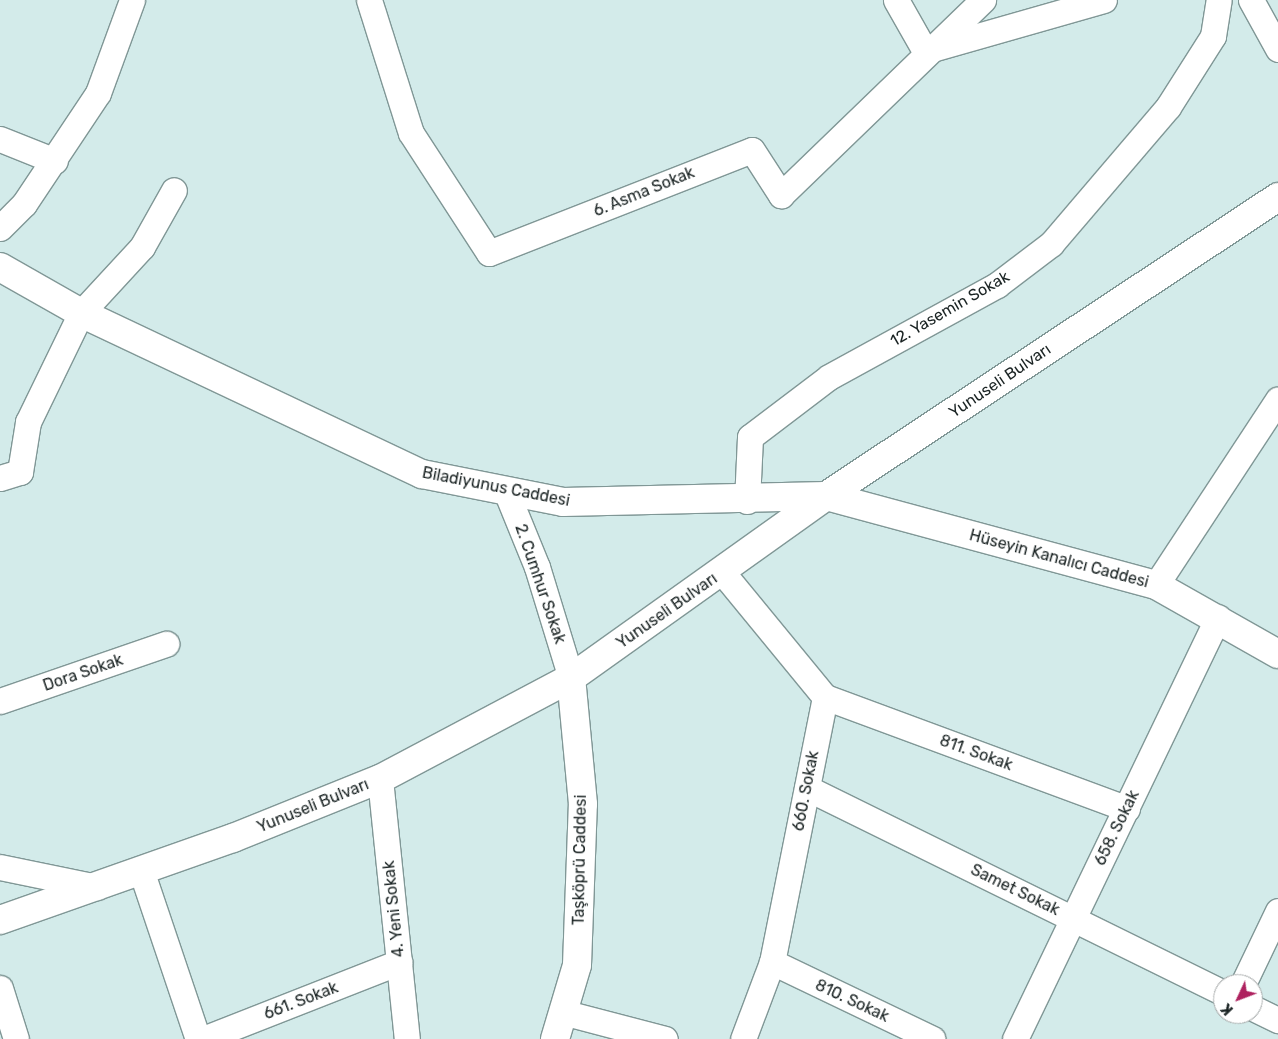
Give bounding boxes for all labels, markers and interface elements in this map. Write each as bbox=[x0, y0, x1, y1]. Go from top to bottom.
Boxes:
street label: 6. Asma Sokak bbox=[590, 163, 698, 221]
street label: 12. Yasemin Sokak bbox=[887, 267, 1013, 351]
street label: Yunuseli Bulvarı bbox=[945, 340, 1055, 422]
street label: Biladiyunus Caddesi bbox=[421, 463, 571, 511]
street label: 2. Cumhur Sokak bbox=[510, 522, 570, 646]
street label: Hüseyin Kanalıcı Caddesi bbox=[967, 526, 1151, 592]
street label: Yunuseli Bulvarı bbox=[613, 569, 721, 653]
street label: Dora Sokak bbox=[41, 650, 125, 696]
street label: 811. Sokak bbox=[937, 731, 1015, 775]
street label: 660. Sokak bbox=[789, 749, 823, 833]
street label: Yunuseli Bulvarı bbox=[254, 775, 372, 837]
street label: 658. Sokak bbox=[1091, 787, 1143, 869]
street label: Taşköprü Caddesi bbox=[569, 795, 591, 925]
street label: 4. Yeni Sokak bbox=[379, 860, 409, 958]
street label: Samet Sokak bbox=[967, 860, 1063, 920]
north arrow bbox=[1213, 974, 1263, 1024]
street label: 810. Sokak bbox=[812, 976, 892, 1026]
street label: 661. Sokak bbox=[261, 978, 341, 1024]
text: K bbox=[1218, 1000, 1237, 1018]

